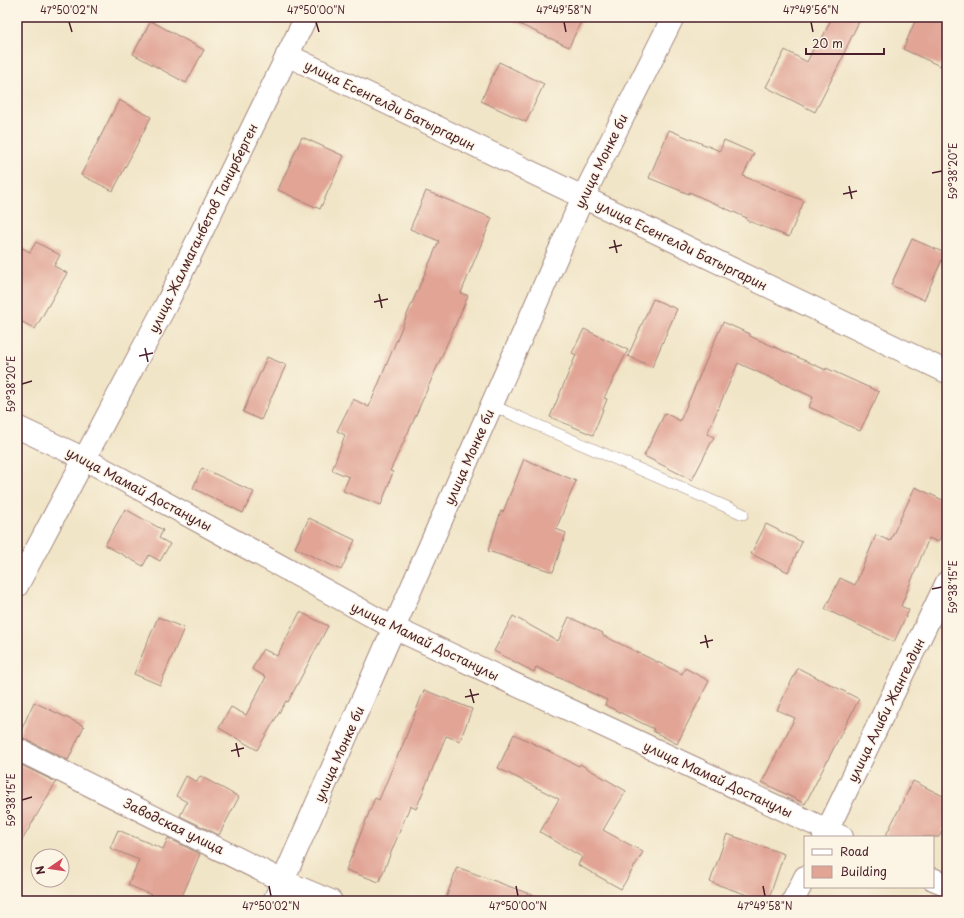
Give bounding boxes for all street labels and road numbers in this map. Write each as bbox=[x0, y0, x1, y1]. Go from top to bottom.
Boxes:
street label: улица Есенгелди Батыргарин bbox=[302, 55, 479, 154]
street label: улица Монке би bbox=[569, 110, 632, 211]
street label: улица Жалмаганбетов Танирберген bbox=[143, 120, 262, 336]
street label: улица Есенгелди Батыргарин bbox=[594, 195, 771, 294]
street label: улица Монке би bbox=[439, 406, 498, 508]
street label: улица Мамай Достанулы bbox=[63, 442, 215, 535]
street label: улица Мамай Достанулы bbox=[348, 596, 502, 685]
street label: улица Алиби Жангелдин bbox=[842, 635, 929, 785]
street label: улица Монке би bbox=[309, 703, 368, 805]
street label: улица Мамай Достанулы bbox=[641, 736, 796, 821]
street label: Заводская улица bbox=[121, 793, 229, 859]

